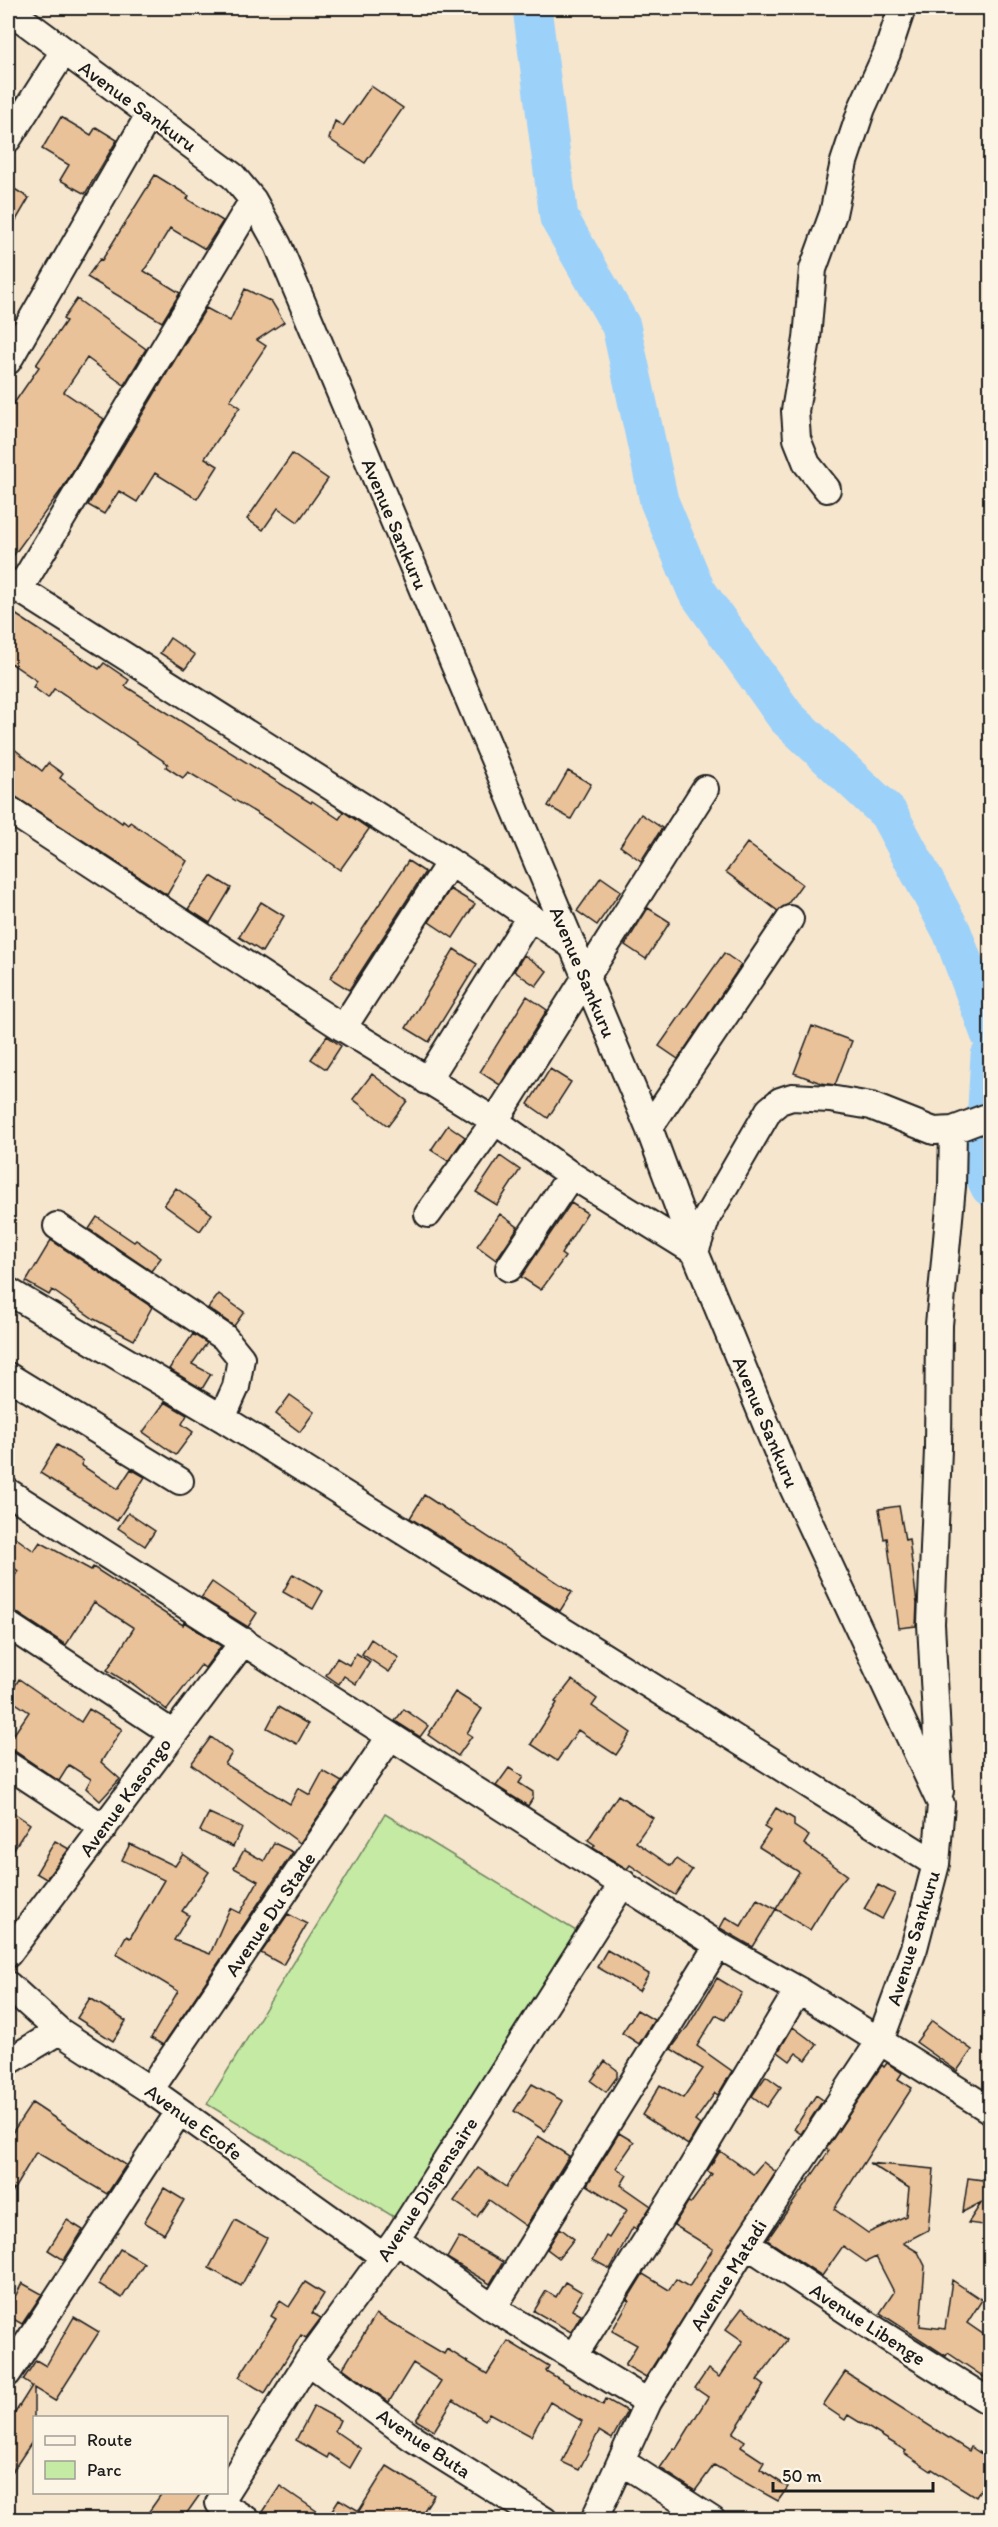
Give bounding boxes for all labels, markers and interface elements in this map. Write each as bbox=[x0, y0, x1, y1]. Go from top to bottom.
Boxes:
street label: Avenue Sankuru bbox=[74, 55, 202, 157]
street label: Avenue Sankuru bbox=[357, 455, 433, 593]
street label: Avenue Sankuru bbox=[545, 903, 621, 1041]
street label: Avenue Sankuru bbox=[728, 1353, 804, 1491]
street label: Avenue Kasongo bbox=[74, 1733, 176, 1861]
street label: Avenue Du Stade bbox=[220, 1847, 320, 1981]
street label: Avenue Sankuru bbox=[881, 1868, 945, 2008]
street label: Avenue Ecofe bbox=[141, 2079, 247, 2165]
street label: Avenue Dispensaire bbox=[371, 2112, 483, 2266]
street label: Avenue Matadi bbox=[684, 2215, 772, 2335]
street label: Avenue Libenge bbox=[806, 2278, 930, 2370]
street label: Avenue Buta bbox=[372, 2403, 476, 2483]
legend bbox=[33, 2416, 228, 2494]
text: Route bbox=[87, 2429, 132, 2451]
scale bar bbox=[773, 2455, 934, 2493]
text: Parc bbox=[87, 2459, 121, 2481]
text: 50 m bbox=[782, 2465, 822, 2487]

